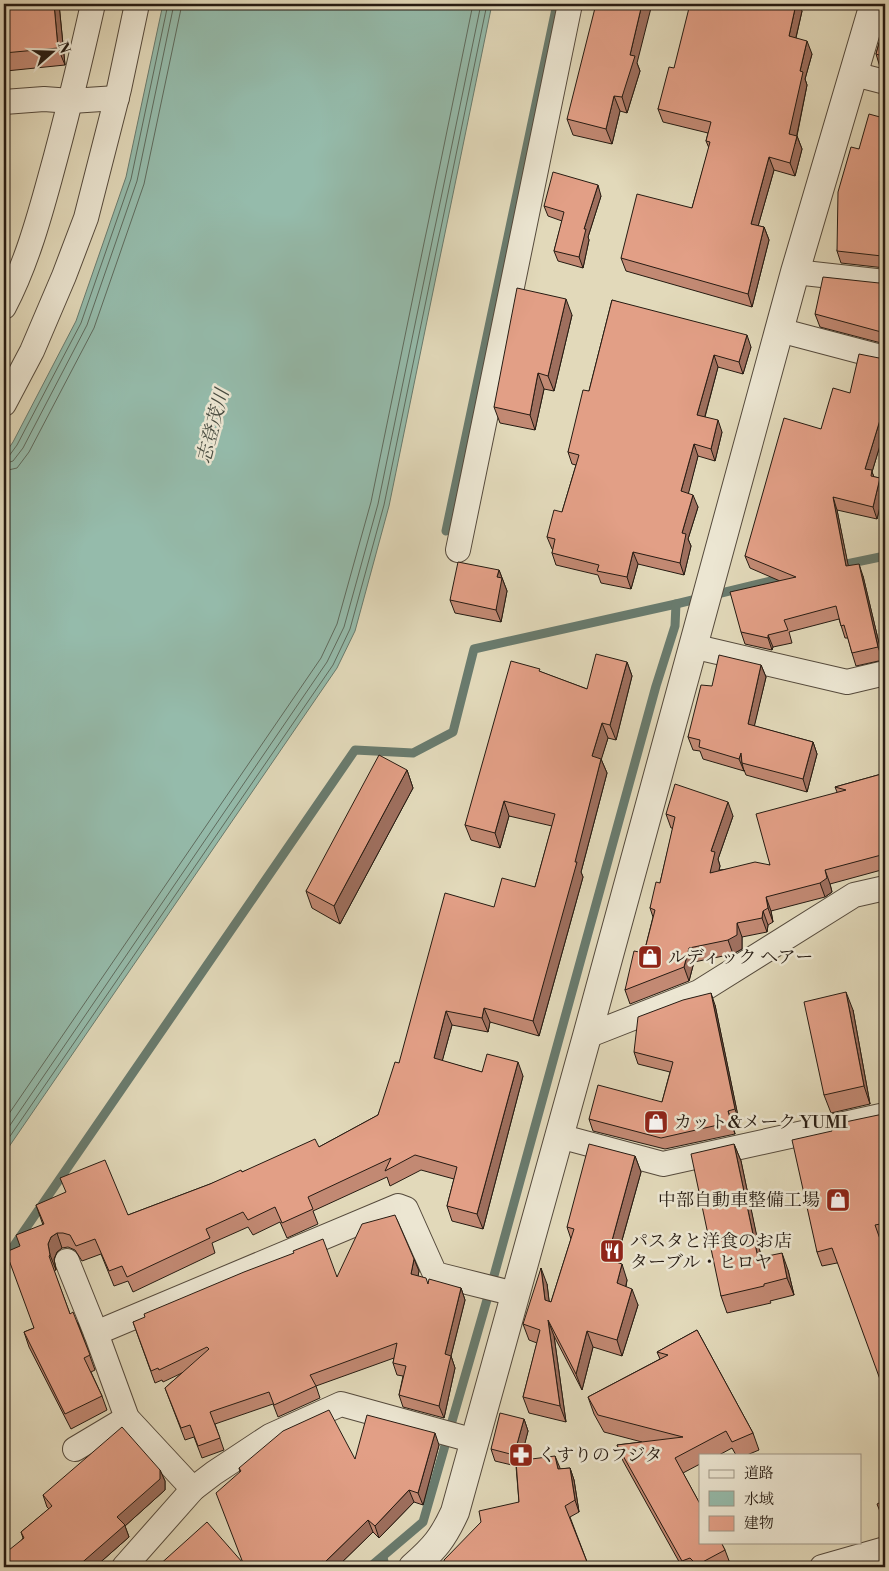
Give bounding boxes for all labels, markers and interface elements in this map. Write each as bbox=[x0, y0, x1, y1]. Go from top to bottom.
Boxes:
north arrow bbox=[28, 28, 78, 78]
text: N bbox=[53, 40, 74, 56]
water label: 志登茂川 bbox=[192, 385, 235, 466]
shop icon: ルディック ヘアー bbox=[637, 944, 663, 970]
place label: ルディック ヘアー bbox=[668, 946, 813, 969]
shop icon: カット&メーク YUMI bbox=[643, 1109, 669, 1135]
place label: カット&メーク YUMI bbox=[674, 1111, 848, 1134]
shop icon: 中部自動車整備工場 bbox=[825, 1187, 851, 1213]
place label: 中部自動車整備工場 bbox=[658, 1189, 820, 1212]
place label: パスタと洋食のお店 ターブル・ヒロヤ bbox=[630, 1230, 792, 1274]
restaurant icon: パスタと洋食のお店 ターブル・ヒロヤ bbox=[599, 1238, 625, 1264]
pharmacy icon: くすりのフジタ bbox=[508, 1442, 534, 1468]
place label: くすりのフジタ bbox=[538, 1444, 663, 1467]
legend bbox=[699, 1454, 862, 1544]
text: 道路 bbox=[744, 1464, 774, 1483]
text: 水域 bbox=[744, 1490, 774, 1509]
text: 建物 bbox=[744, 1514, 774, 1533]

